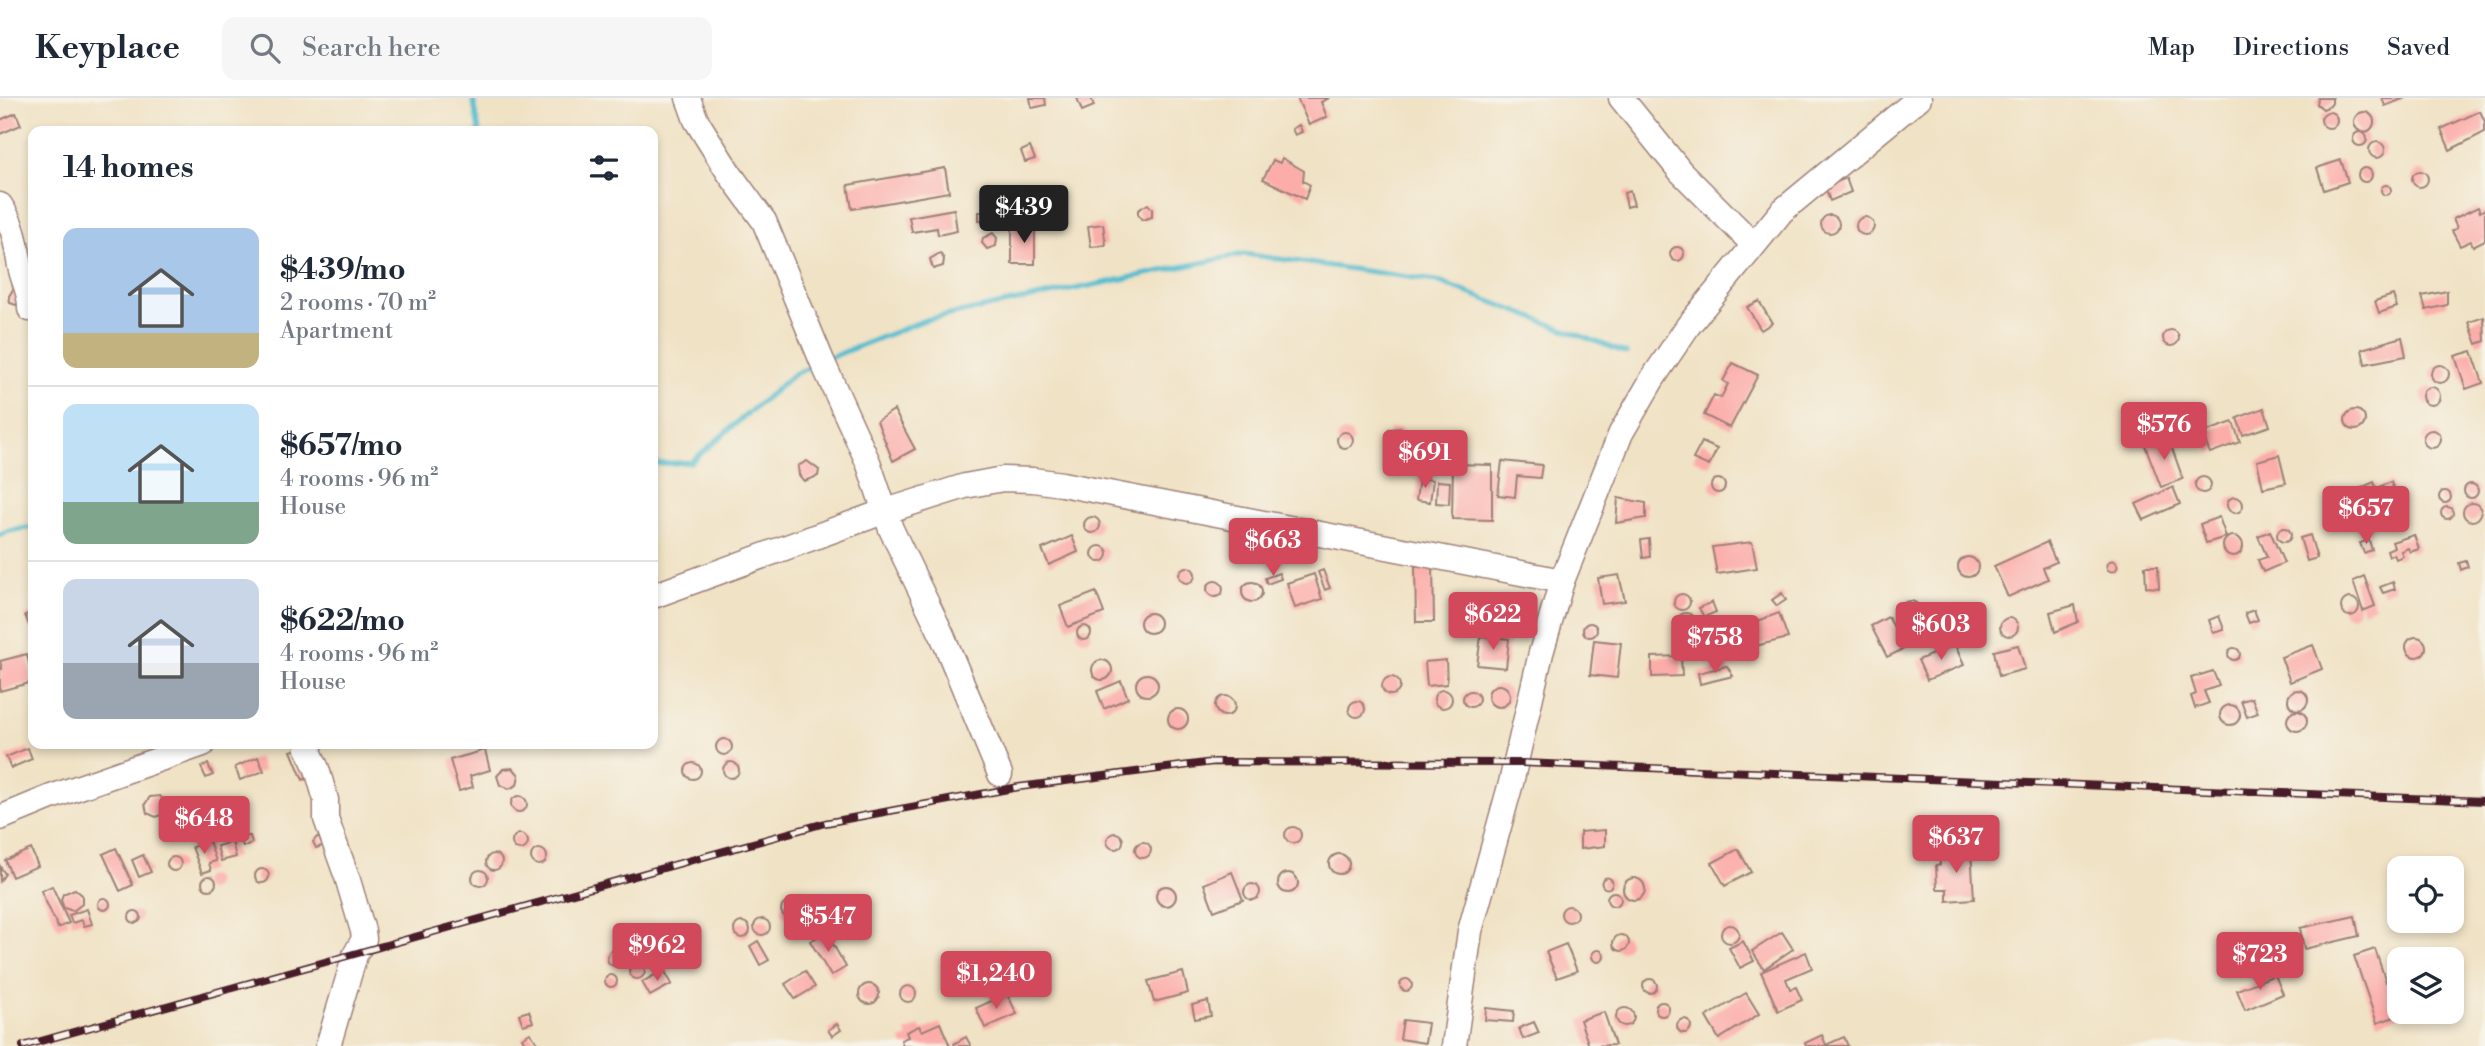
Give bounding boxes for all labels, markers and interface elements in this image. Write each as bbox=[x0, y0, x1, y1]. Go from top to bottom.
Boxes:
search box bbox=[222, 17, 712, 80]
text: Keyplace bbox=[35, 28, 180, 69]
icon: search bbox=[246, 29, 284, 67]
text: Search here bbox=[302, 32, 441, 64]
text: Map bbox=[2148, 33, 2195, 63]
text: Directions bbox=[2233, 33, 2349, 63]
text: Saved bbox=[2387, 33, 2450, 63]
text: 14 homes bbox=[63, 149, 194, 187]
icon: filters bbox=[585, 149, 623, 187]
pin: $439 bbox=[983, 186, 1065, 245]
text: $439 bbox=[995, 194, 1053, 222]
text: $439/mo bbox=[280, 251, 406, 289]
icon: home bbox=[119, 256, 203, 340]
text: 2 rooms · 70 m² bbox=[280, 289, 436, 317]
text: Apartment bbox=[280, 317, 393, 345]
pin: $576 bbox=[2123, 402, 2205, 462]
text: $576 bbox=[2137, 411, 2191, 439]
text: $657/mo bbox=[280, 427, 403, 465]
pin: $691 bbox=[1384, 430, 1466, 490]
icon: home bbox=[119, 432, 203, 516]
text: $691 bbox=[1399, 439, 1451, 467]
text: 4 rooms · 96 m² bbox=[280, 465, 438, 493]
pin: $657 bbox=[2325, 486, 2407, 546]
text: House bbox=[280, 493, 346, 521]
text: $657 bbox=[2338, 495, 2394, 523]
pin: $663 bbox=[1232, 518, 1314, 578]
text: $663 bbox=[1245, 527, 1301, 555]
pin: $622 bbox=[1452, 592, 1534, 652]
text: $622 bbox=[1465, 601, 1521, 629]
text: $622/mo bbox=[280, 602, 405, 640]
pin: $603 bbox=[1900, 602, 1982, 662]
icon: home bbox=[119, 607, 203, 691]
text: $603 bbox=[1912, 611, 1970, 639]
pin: $758 bbox=[1674, 616, 1756, 675]
text: $758 bbox=[1687, 624, 1743, 652]
text: 4 rooms · 96 m² bbox=[280, 640, 438, 668]
text: House bbox=[280, 668, 346, 696]
pin: $648 bbox=[163, 796, 245, 856]
text: $648 bbox=[175, 805, 233, 833]
pin: $637 bbox=[1915, 816, 1997, 875]
text: $637 bbox=[1928, 824, 1984, 852]
map controls bbox=[2387, 856, 2464, 1024]
button: locate bbox=[2387, 856, 2464, 933]
pin: $547 bbox=[787, 894, 869, 954]
text: $547 bbox=[800, 903, 856, 931]
pin: $962 bbox=[616, 924, 698, 983]
text: $962 bbox=[628, 932, 686, 960]
pin: $723 bbox=[2219, 932, 2301, 992]
text: $723 bbox=[2232, 941, 2288, 969]
button: layers bbox=[2387, 947, 2464, 1024]
pin: $1,240 bbox=[939, 951, 1053, 1011]
text: $1,240 bbox=[957, 960, 1035, 988]

